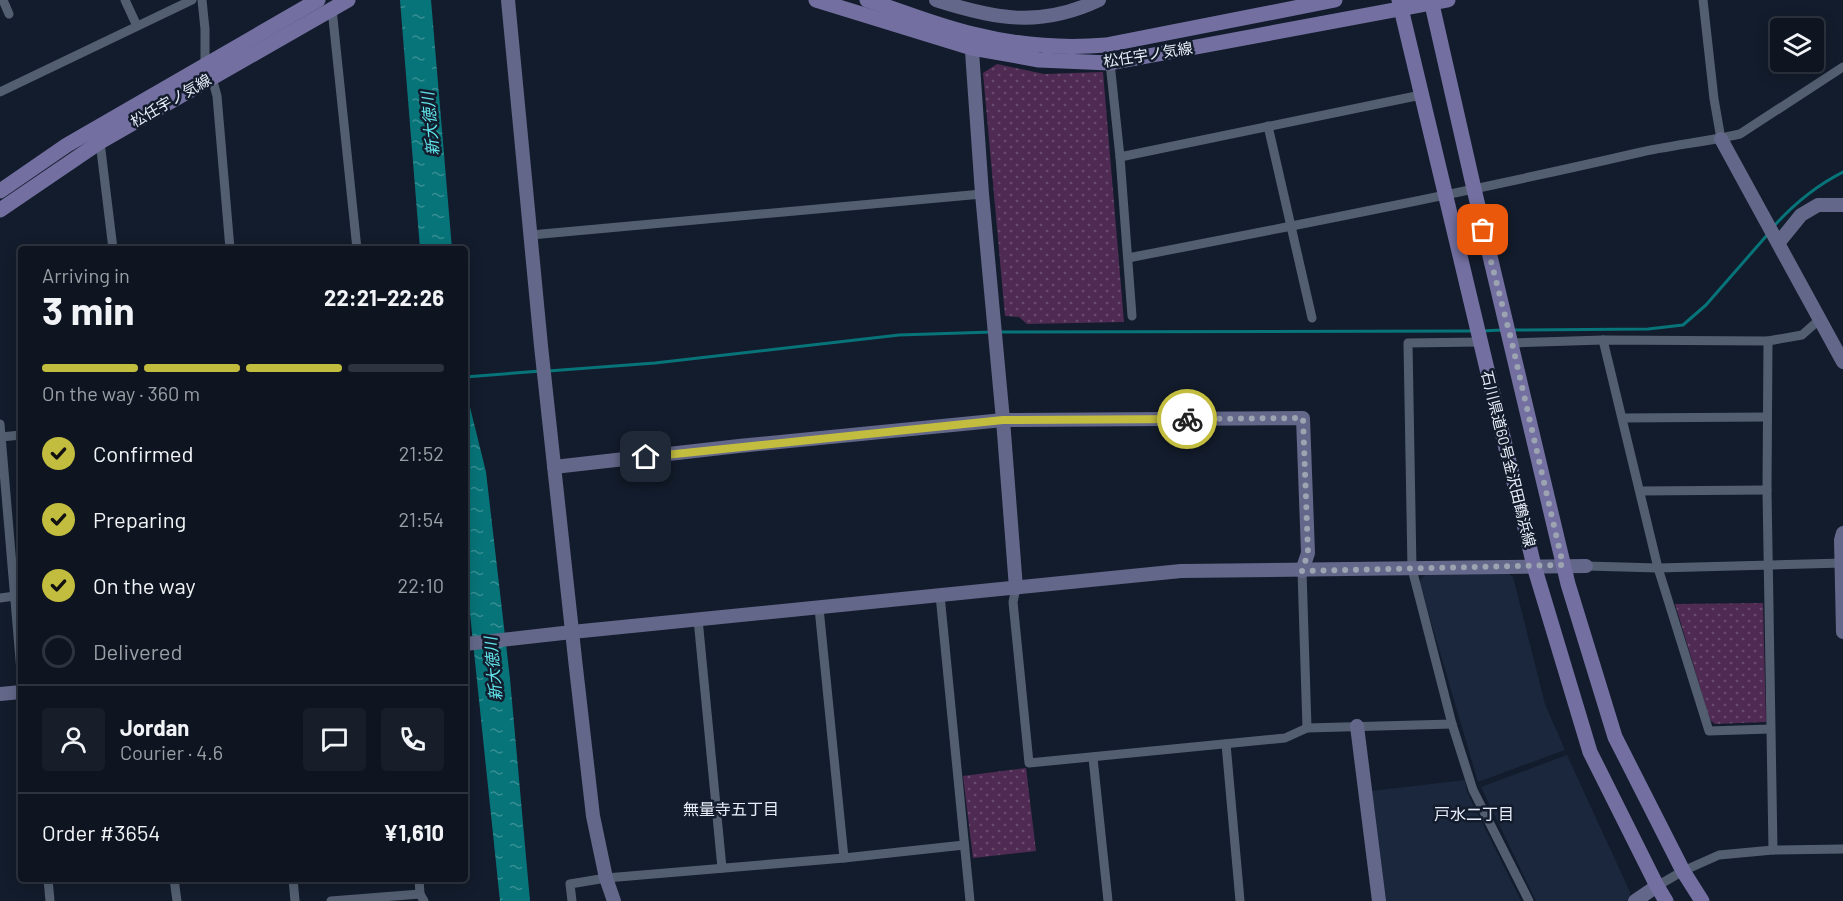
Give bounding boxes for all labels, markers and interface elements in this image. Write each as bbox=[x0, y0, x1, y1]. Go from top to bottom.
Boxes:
map controls bbox=[1770, 18, 1824, 72]
button: layers bbox=[1770, 18, 1824, 72]
street label: 松任宇ノ気線 bbox=[1102, 38, 1194, 70]
street label: 松任宇ノ気線 bbox=[127, 70, 214, 130]
water label: 新大徳川 bbox=[417, 89, 442, 157]
pin bbox=[1457, 204, 1508, 255]
icon: bag bbox=[1466, 213, 1499, 246]
text: Arriving in bbox=[42, 263, 130, 287]
text: 22:21–22:26 bbox=[324, 284, 444, 310]
text: 3 min bbox=[42, 286, 135, 333]
street label: 石川県道60号金沢田鶴浜線 bbox=[1478, 369, 1540, 549]
text: On the way · 360 m bbox=[42, 381, 200, 405]
courier bbox=[1157, 389, 1217, 449]
icon: bike bbox=[1171, 403, 1204, 436]
pin bbox=[620, 431, 671, 482]
icon: check bbox=[42, 437, 75, 470]
text: Confirmed bbox=[93, 440, 193, 466]
icon: home bbox=[629, 440, 662, 473]
text: 21:52 bbox=[399, 441, 444, 465]
icon: check bbox=[42, 503, 75, 536]
text: Preparing bbox=[93, 506, 186, 532]
text: 21:54 bbox=[398, 507, 444, 531]
icon: check bbox=[42, 569, 75, 602]
text: On the way bbox=[93, 572, 196, 598]
text: 22:10 bbox=[397, 573, 444, 597]
water label: 新大徳川 bbox=[480, 634, 505, 702]
text: Delivered bbox=[93, 638, 182, 664]
button: person bbox=[42, 708, 105, 771]
button: chat bbox=[303, 708, 366, 771]
button: phone bbox=[381, 708, 444, 771]
text: Jordan bbox=[120, 714, 189, 740]
text: Courier · 4.6 bbox=[120, 740, 223, 764]
district label: 無量寺五丁目 bbox=[683, 799, 779, 818]
district label: 戸水二丁目 bbox=[1434, 804, 1514, 823]
text: Order #3654 bbox=[42, 819, 160, 845]
text: ¥1,610 bbox=[383, 819, 444, 845]

